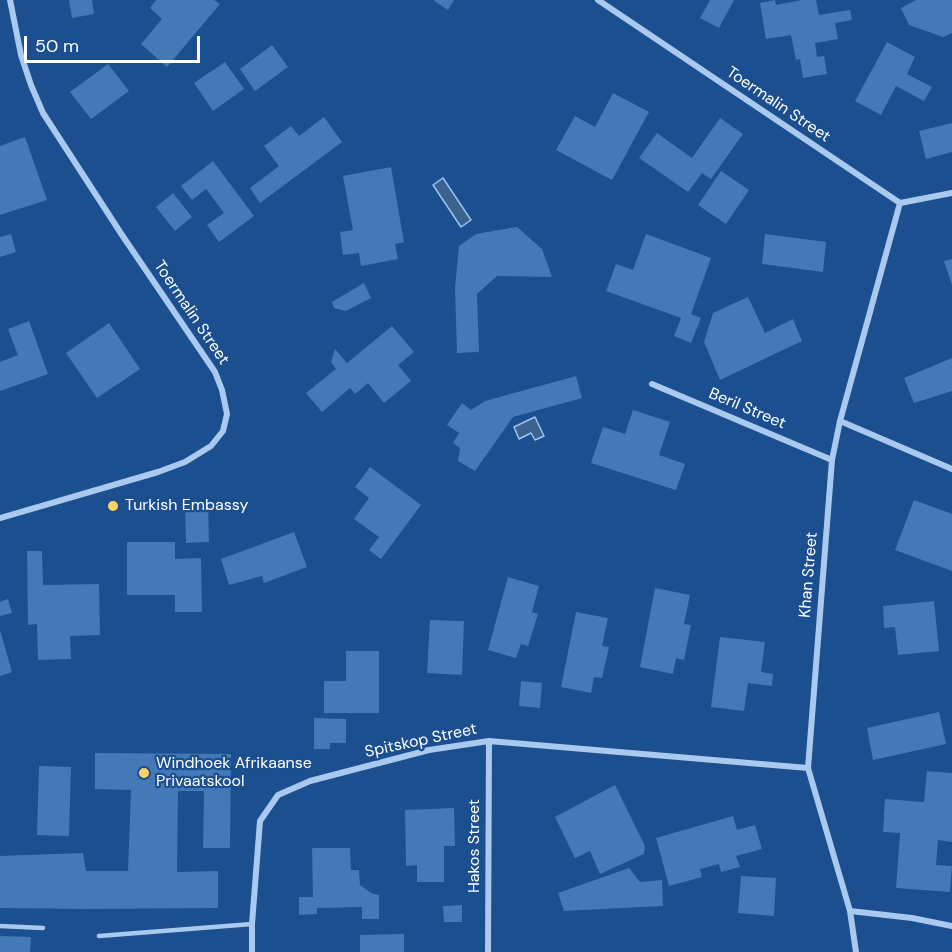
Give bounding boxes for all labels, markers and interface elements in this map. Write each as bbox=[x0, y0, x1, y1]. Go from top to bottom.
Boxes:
scale bar bbox=[27, 24, 202, 62]
text: 50 m bbox=[35, 34, 79, 58]
street label: Toermalin Street bbox=[722, 63, 834, 147]
street label: Toermalin Street bbox=[149, 257, 233, 369]
street label: Beril Street bbox=[706, 384, 788, 434]
place label: Turkish Embassy bbox=[125, 496, 248, 516]
marker: Turkish Embassy bbox=[106, 499, 120, 513]
street label: Khan Street bbox=[796, 531, 822, 619]
street label: Spitskop Street bbox=[363, 720, 479, 762]
place label: Windhoek Afrikaanse Privaatskool bbox=[156, 754, 312, 792]
marker: Windhoek Afrikaanse Privaatskool bbox=[137, 766, 151, 780]
street label: Hakos Street bbox=[465, 799, 485, 893]

